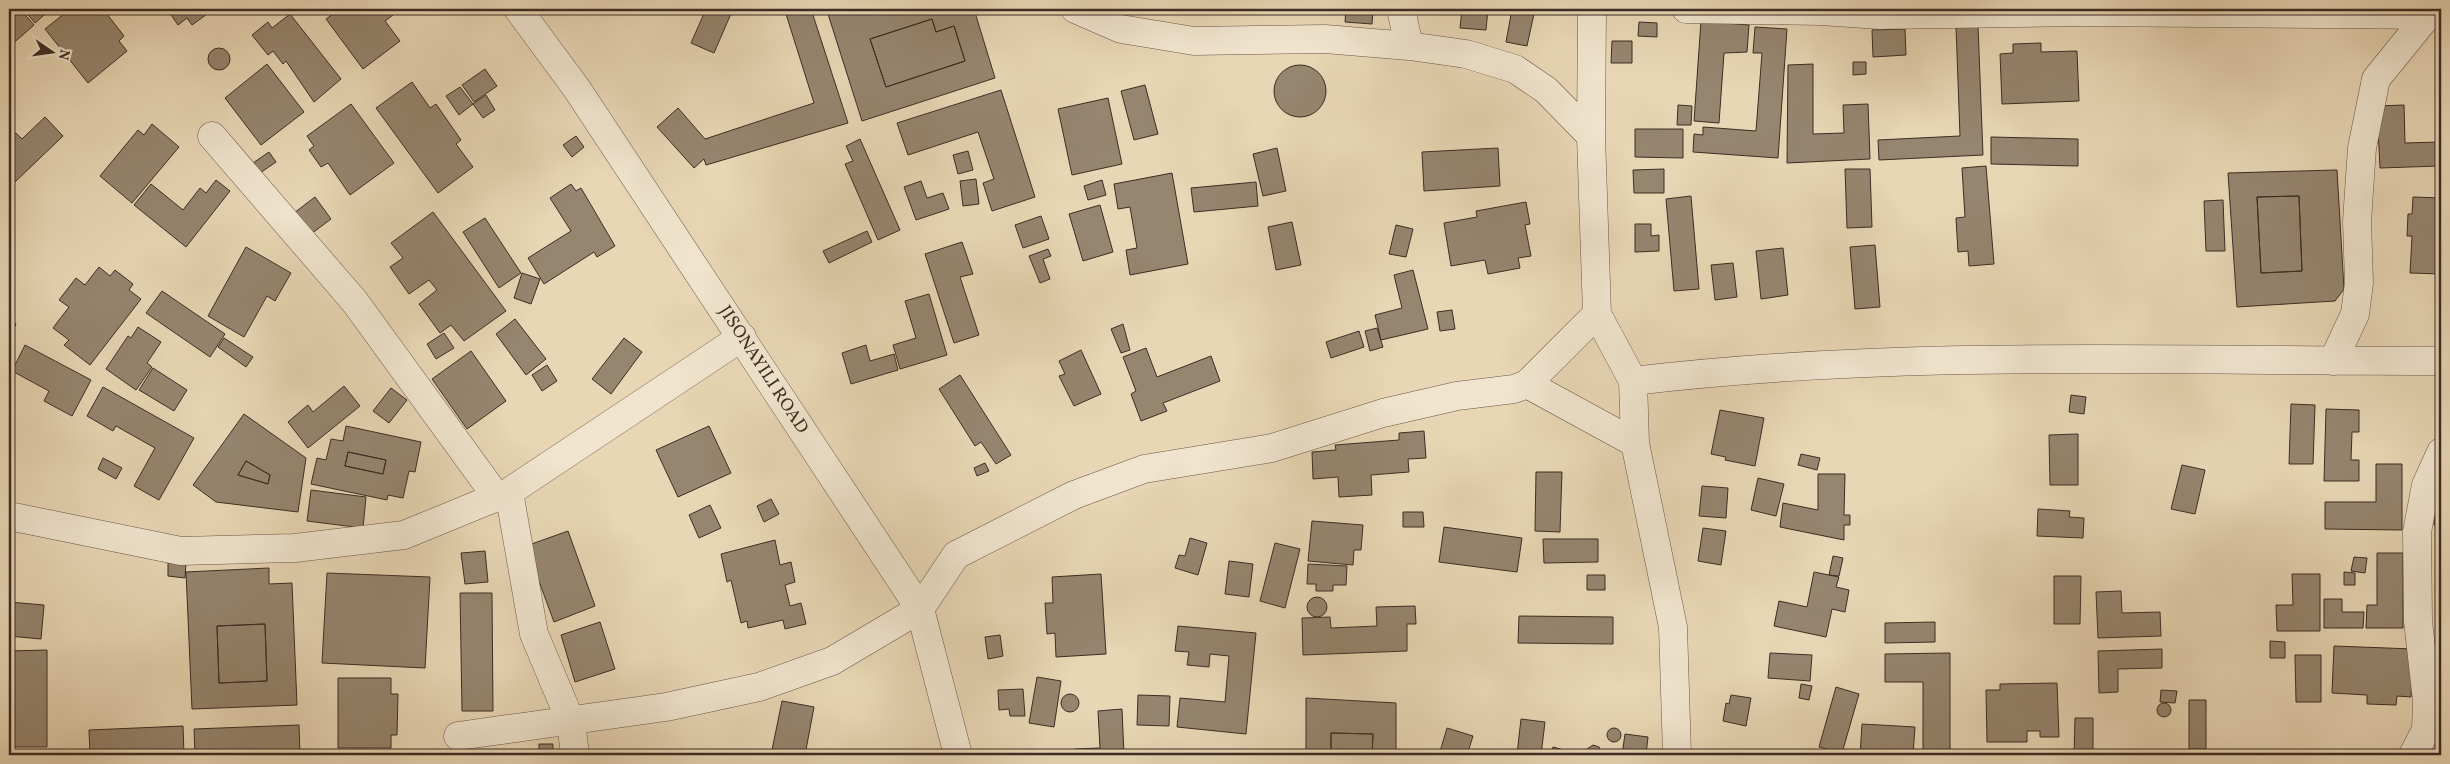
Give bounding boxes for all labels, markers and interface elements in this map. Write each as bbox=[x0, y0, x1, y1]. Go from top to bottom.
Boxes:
north arrow bbox=[28, 28, 78, 78]
text: N bbox=[53, 47, 74, 62]
street label: JISONAYILI ROAD bbox=[712, 301, 814, 439]

